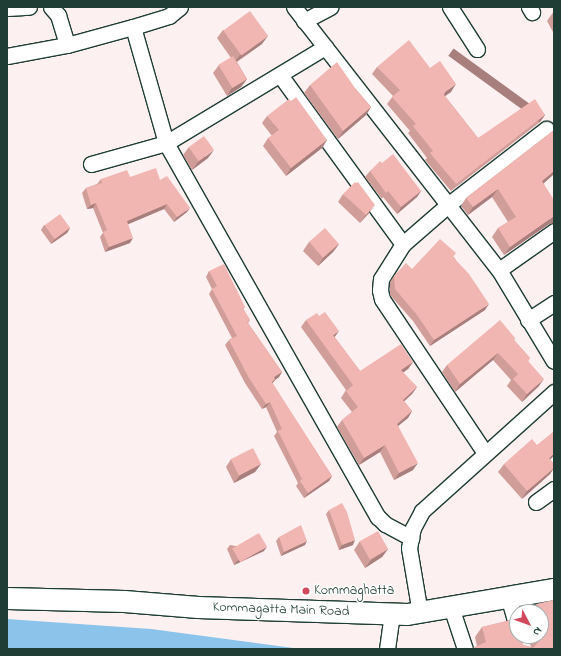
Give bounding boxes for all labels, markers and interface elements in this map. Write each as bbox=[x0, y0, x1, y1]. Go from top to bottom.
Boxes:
place label: Kommaghatta bbox=[314, 583, 394, 599]
marker: Kommaghatta bbox=[301, 586, 311, 596]
street label: Kommagatta Main Road bbox=[212, 599, 350, 621]
north arrow bbox=[509, 604, 549, 644]
text: N bbox=[529, 623, 546, 639]

